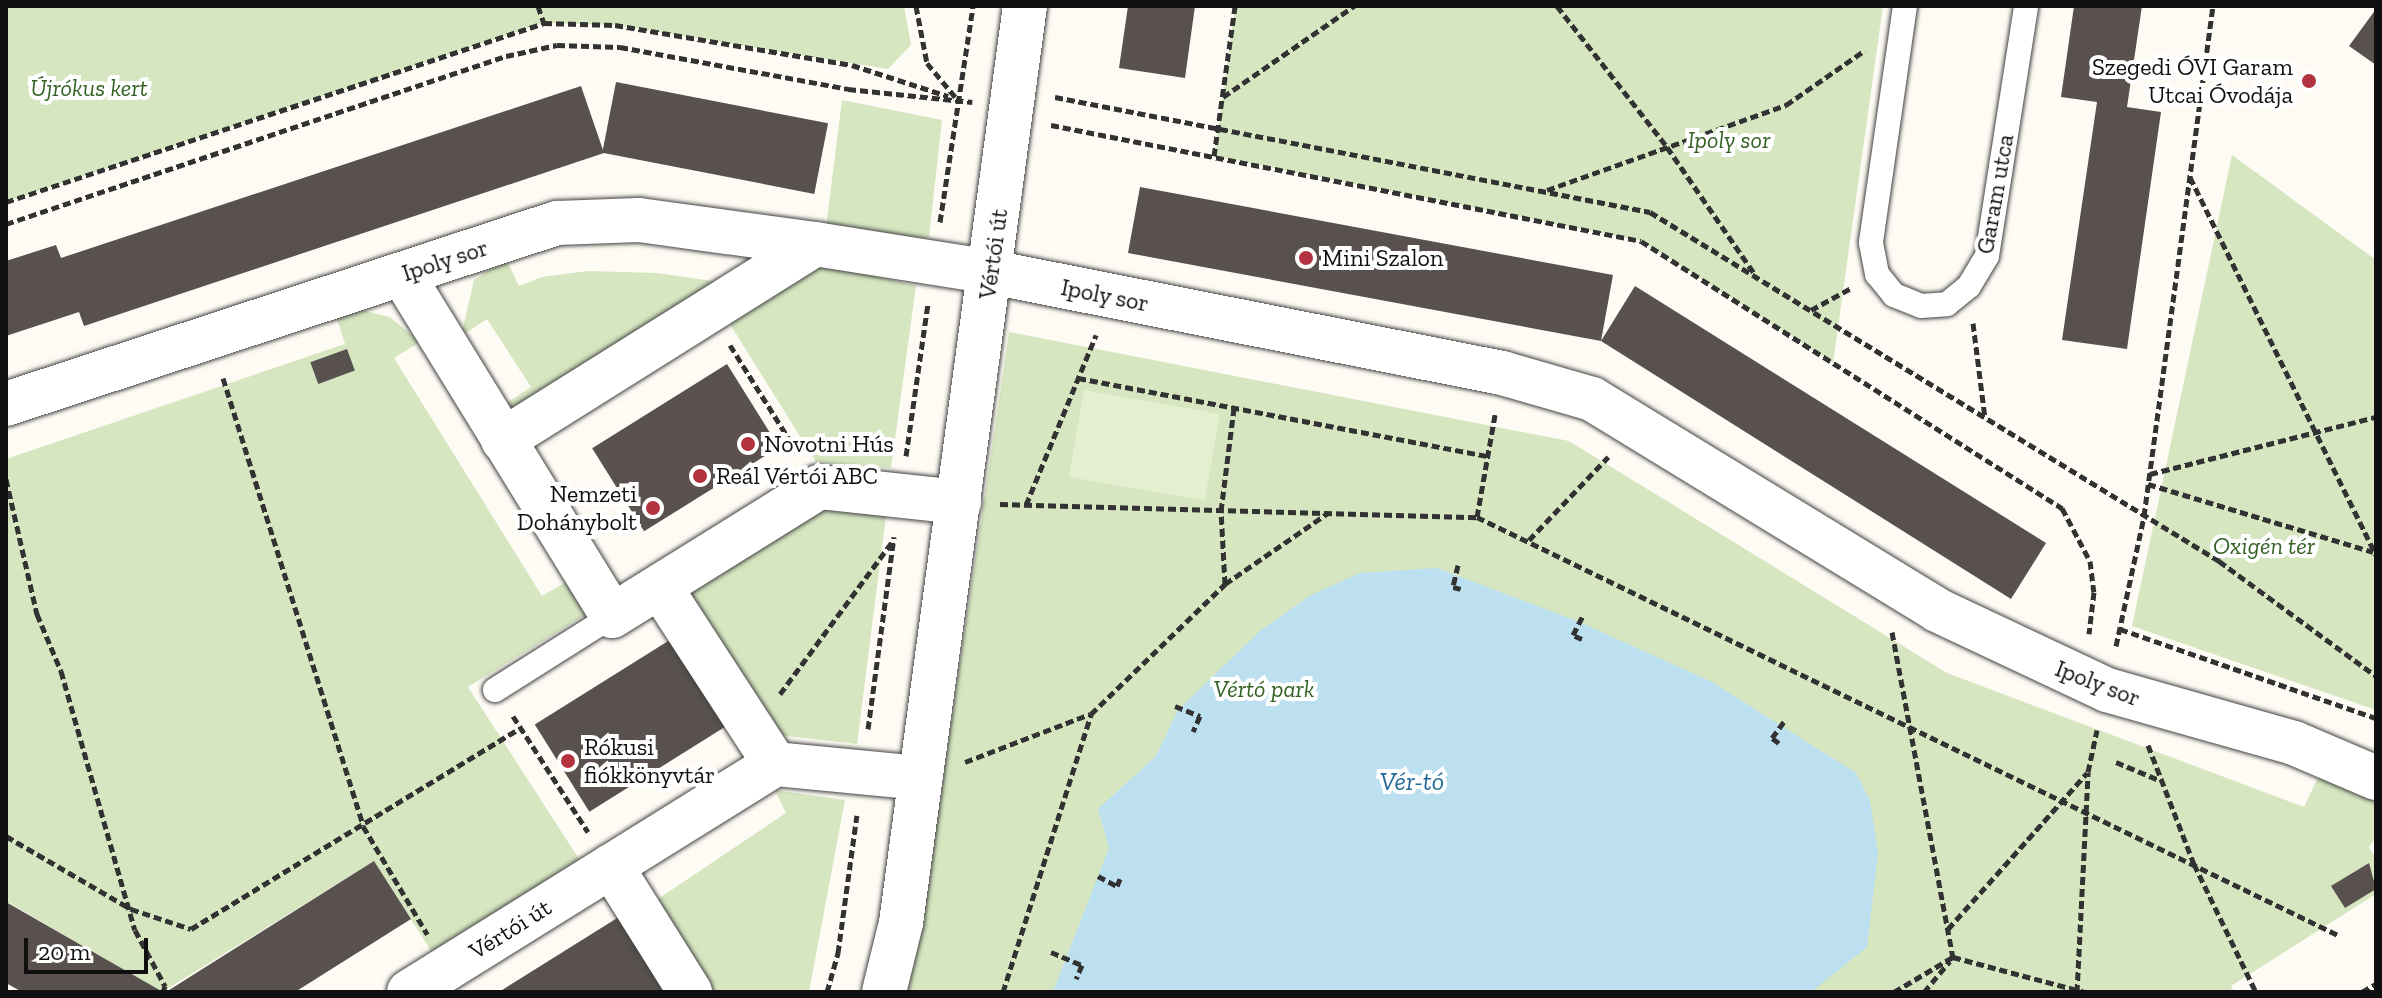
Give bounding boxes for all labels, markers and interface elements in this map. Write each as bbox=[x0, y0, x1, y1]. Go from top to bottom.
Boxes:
place label: Szegedi ÓVI Garam Utcai Óvodája bbox=[2092, 53, 2293, 109]
marker: Szegedi ÓVI Garam Utcai Óvodája bbox=[2300, 72, 2318, 90]
park label: Újrókus kert bbox=[30, 74, 148, 102]
park label: Ipoly sor bbox=[1688, 126, 1770, 154]
street label: Garam utca bbox=[1970, 132, 2020, 256]
street label: Vértói út bbox=[972, 207, 1014, 301]
street label: Ipoly sor bbox=[398, 232, 492, 288]
place label: Mini Szalon bbox=[1322, 244, 1444, 272]
marker: Mini Szalon bbox=[1297, 249, 1315, 267]
street label: Ipoly sor bbox=[1058, 272, 1152, 318]
place label: Novotni Hús bbox=[764, 430, 894, 458]
marker: Novotni Hús bbox=[739, 435, 757, 453]
place label: Reál Vértói ABC bbox=[716, 462, 879, 490]
marker: Reál Vértói ABC bbox=[691, 467, 709, 485]
place label: Nemzeti Dohánybolt bbox=[517, 480, 637, 536]
marker: Nemzeti Dohánybolt bbox=[644, 499, 662, 517]
park label: Oxigén tér bbox=[2213, 532, 2315, 560]
street label: Ipoly sor bbox=[2051, 654, 2145, 712]
park label: Vértó park bbox=[1214, 675, 1314, 703]
place label: Rókusi fiókkönyvtár bbox=[584, 733, 715, 789]
marker: Rókusi fiókkönyvtár bbox=[559, 752, 577, 770]
water label: Vér-tó bbox=[1380, 766, 1444, 798]
street label: Vértói út bbox=[464, 893, 556, 965]
scale bar bbox=[28, 922, 152, 972]
text: 20 m bbox=[38, 937, 90, 966]

